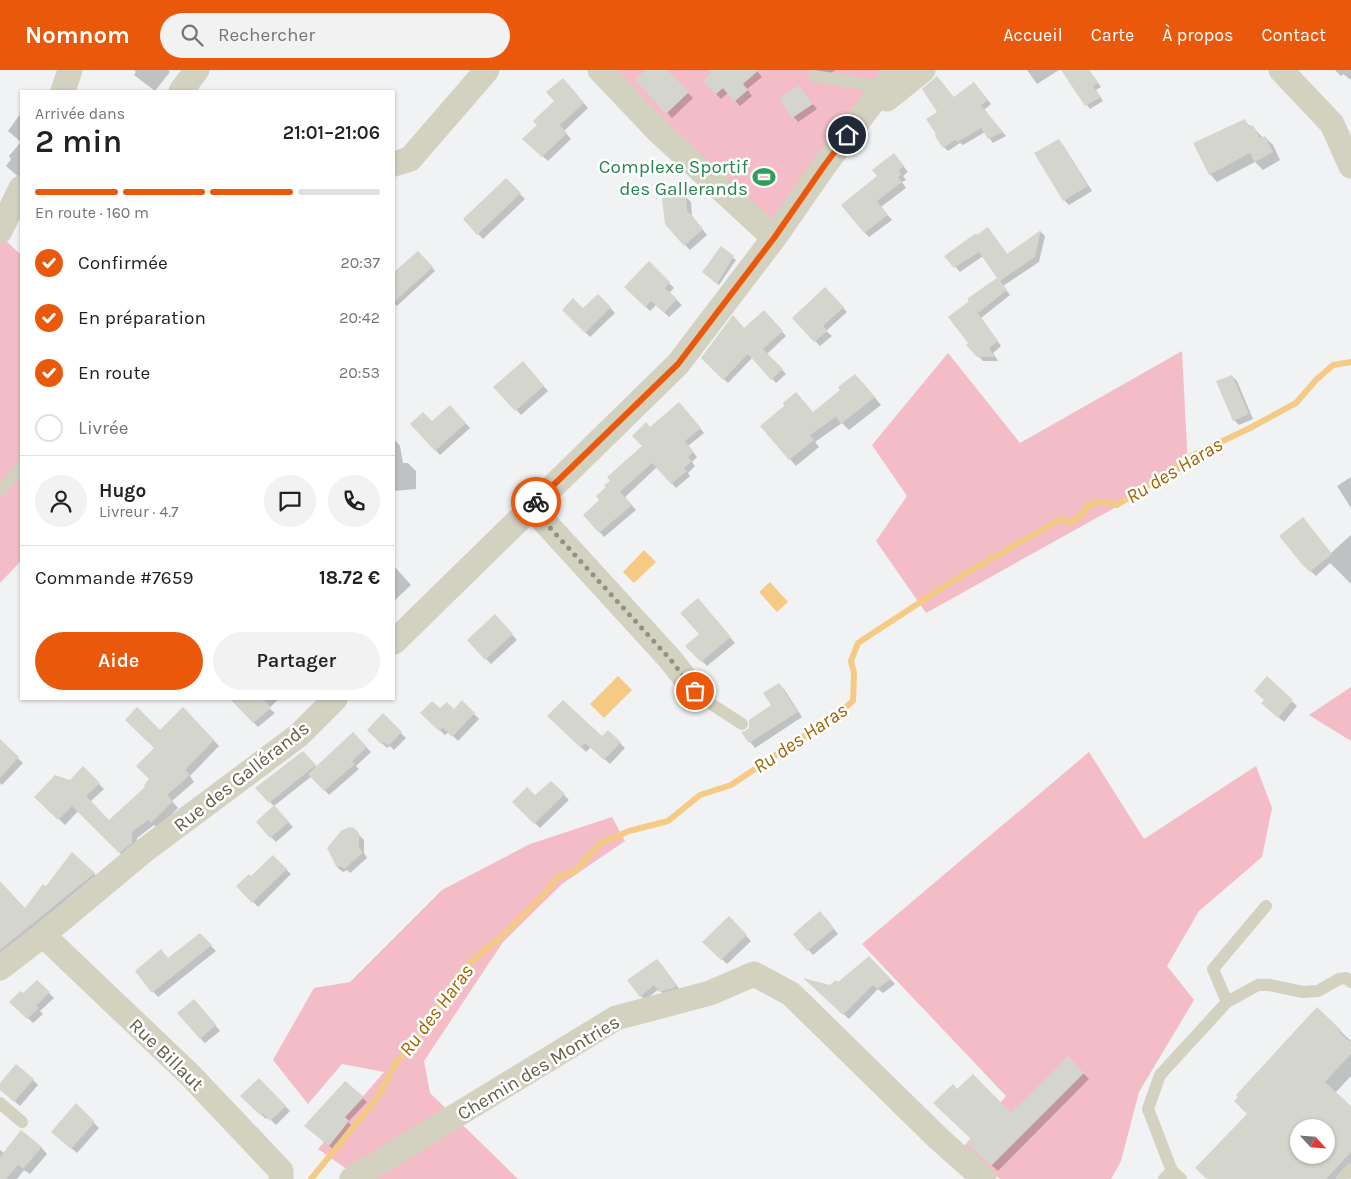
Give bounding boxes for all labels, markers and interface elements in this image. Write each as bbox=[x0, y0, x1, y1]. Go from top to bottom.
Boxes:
search box bbox=[160, 13, 510, 58]
text: Nomnom bbox=[25, 21, 130, 49]
icon: search bbox=[178, 21, 206, 49]
text: Rechercher bbox=[218, 24, 315, 46]
text: Accueil bbox=[1003, 24, 1063, 46]
text: Carte bbox=[1091, 24, 1134, 46]
text: À propos bbox=[1162, 24, 1234, 46]
text: Contact bbox=[1262, 24, 1326, 46]
text: Arrivée dans bbox=[35, 104, 125, 123]
pin bbox=[826, 114, 868, 156]
icon: home bbox=[833, 121, 861, 149]
text: 21:01–21:06 bbox=[283, 122, 380, 144]
text: 2 min bbox=[35, 123, 122, 160]
place label: Complexe Sportif des Gallerands bbox=[599, 156, 748, 200]
sports icon: Complexe Sportif des Gallerands bbox=[751, 164, 777, 190]
text: En route · 160 m bbox=[35, 203, 149, 222]
icon: check bbox=[35, 249, 63, 277]
text: Confirmée bbox=[78, 252, 168, 274]
text: 20:37 bbox=[341, 253, 380, 272]
icon: check bbox=[35, 304, 63, 332]
text: En préparation bbox=[78, 307, 206, 329]
text: 20:42 bbox=[339, 308, 380, 327]
icon: check bbox=[35, 359, 63, 387]
text: En route bbox=[78, 362, 150, 384]
text: 20:53 bbox=[339, 363, 380, 382]
text: Livrée bbox=[78, 417, 128, 439]
water label: Ru des Haras bbox=[1122, 433, 1227, 508]
button: person bbox=[35, 475, 87, 527]
button: chat bbox=[264, 475, 316, 527]
button: phone bbox=[328, 475, 380, 527]
courier bbox=[511, 477, 561, 527]
text: Hugo bbox=[99, 480, 146, 502]
icon: bike bbox=[522, 488, 550, 516]
text: Livreur · 4.7 bbox=[99, 502, 179, 521]
text: Commande #7659 bbox=[35, 567, 193, 589]
text: 18.72 € bbox=[319, 567, 380, 589]
button: Aide bbox=[35, 632, 203, 690]
button: Partager bbox=[213, 632, 380, 690]
pin bbox=[674, 670, 716, 712]
icon: bag bbox=[681, 677, 709, 705]
water label: Ru des Haras bbox=[749, 699, 852, 778]
street label: Rue des Gallérands bbox=[169, 717, 314, 837]
water label: Ru des Haras bbox=[395, 960, 478, 1061]
street label: Chemin des Montries bbox=[453, 1011, 624, 1125]
street label: Rue Billaut bbox=[125, 1014, 208, 1096]
north arrow bbox=[1290, 1119, 1335, 1164]
map controls bbox=[1290, 1119, 1335, 1164]

